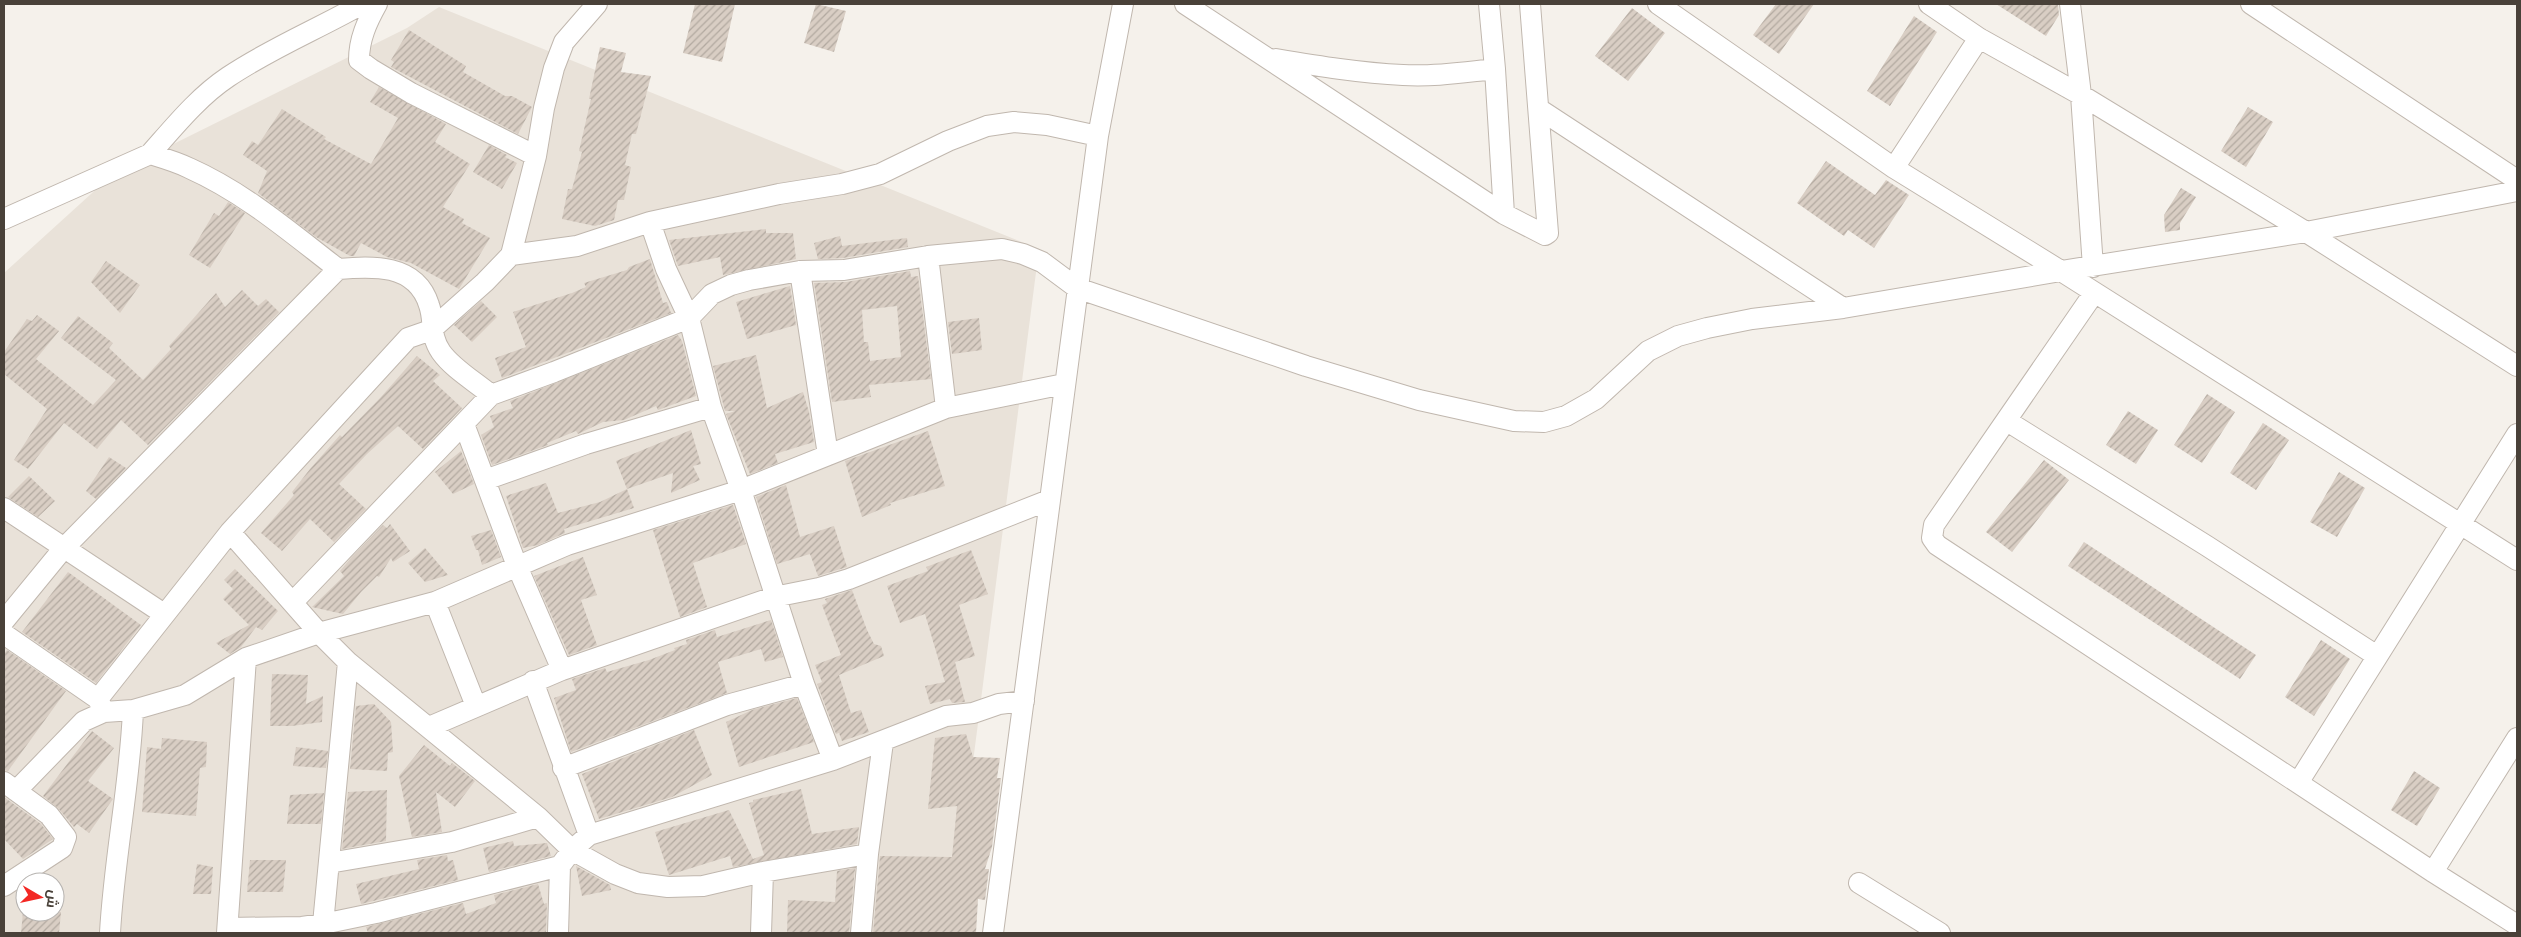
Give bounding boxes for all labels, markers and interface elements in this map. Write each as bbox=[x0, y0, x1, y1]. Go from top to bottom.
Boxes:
north arrow bbox=[15, 872, 65, 922]
text: ش bbox=[43, 889, 62, 909]

